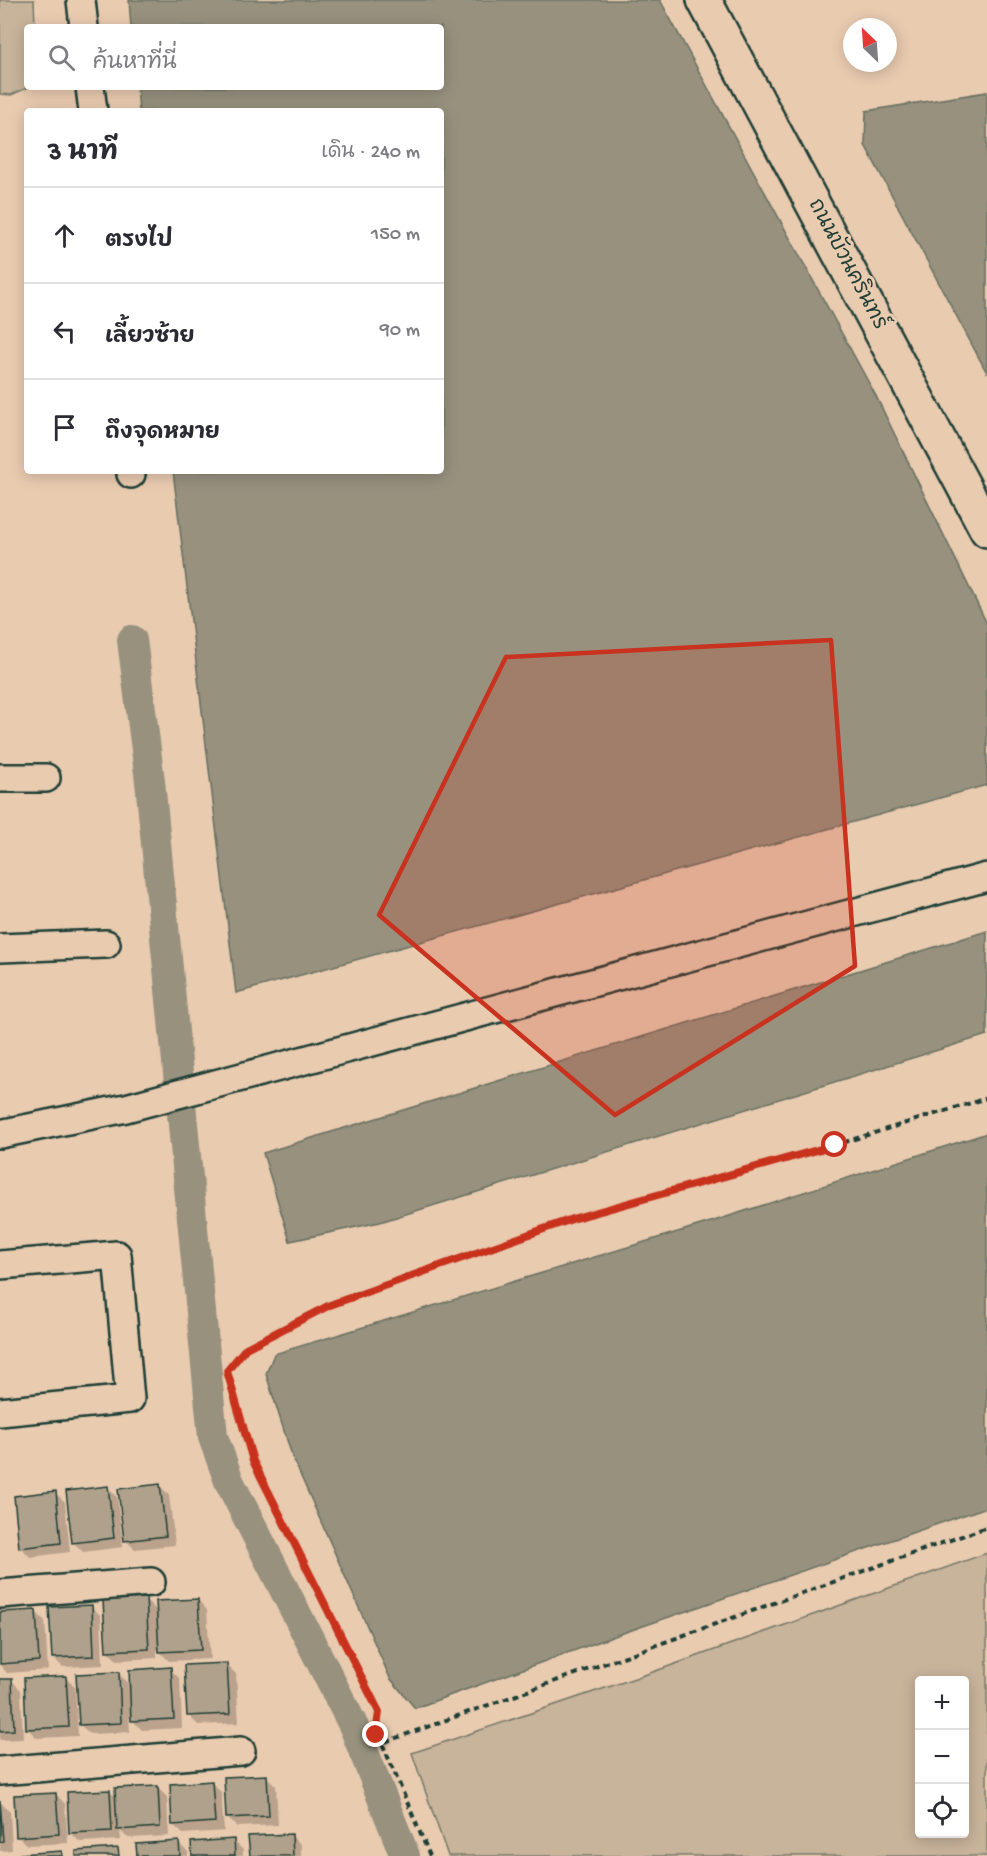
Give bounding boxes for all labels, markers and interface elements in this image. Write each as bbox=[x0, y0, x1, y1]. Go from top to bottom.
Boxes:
north arrow bbox=[843, 18, 897, 72]
search box bbox=[24, 24, 444, 90]
icon: search bbox=[45, 41, 78, 74]
text: ค้นหาที่นี่ bbox=[93, 51, 177, 77]
text: 3 นาที bbox=[48, 139, 118, 170]
text: เดิน · 240 m bbox=[321, 142, 420, 165]
street label: ถนนบัวนครินทร์ bbox=[801, 193, 895, 335]
icon: ahead bbox=[48, 219, 81, 252]
text: 150 m bbox=[371, 224, 420, 247]
text: ตรงไป bbox=[105, 229, 173, 255]
icon: left bbox=[48, 315, 81, 348]
text: 90 m bbox=[380, 320, 420, 343]
text: เลี้ยวซ้าย bbox=[105, 325, 195, 351]
icon: arrive bbox=[48, 411, 81, 444]
text: ถึงจุดหมาย bbox=[105, 421, 220, 447]
route start bbox=[821, 1131, 847, 1157]
map controls bbox=[915, 1676, 969, 1838]
button: + bbox=[915, 1676, 969, 1730]
route end bbox=[362, 1721, 388, 1747]
button: − bbox=[915, 1730, 969, 1784]
button: locate bbox=[915, 1784, 969, 1838]

